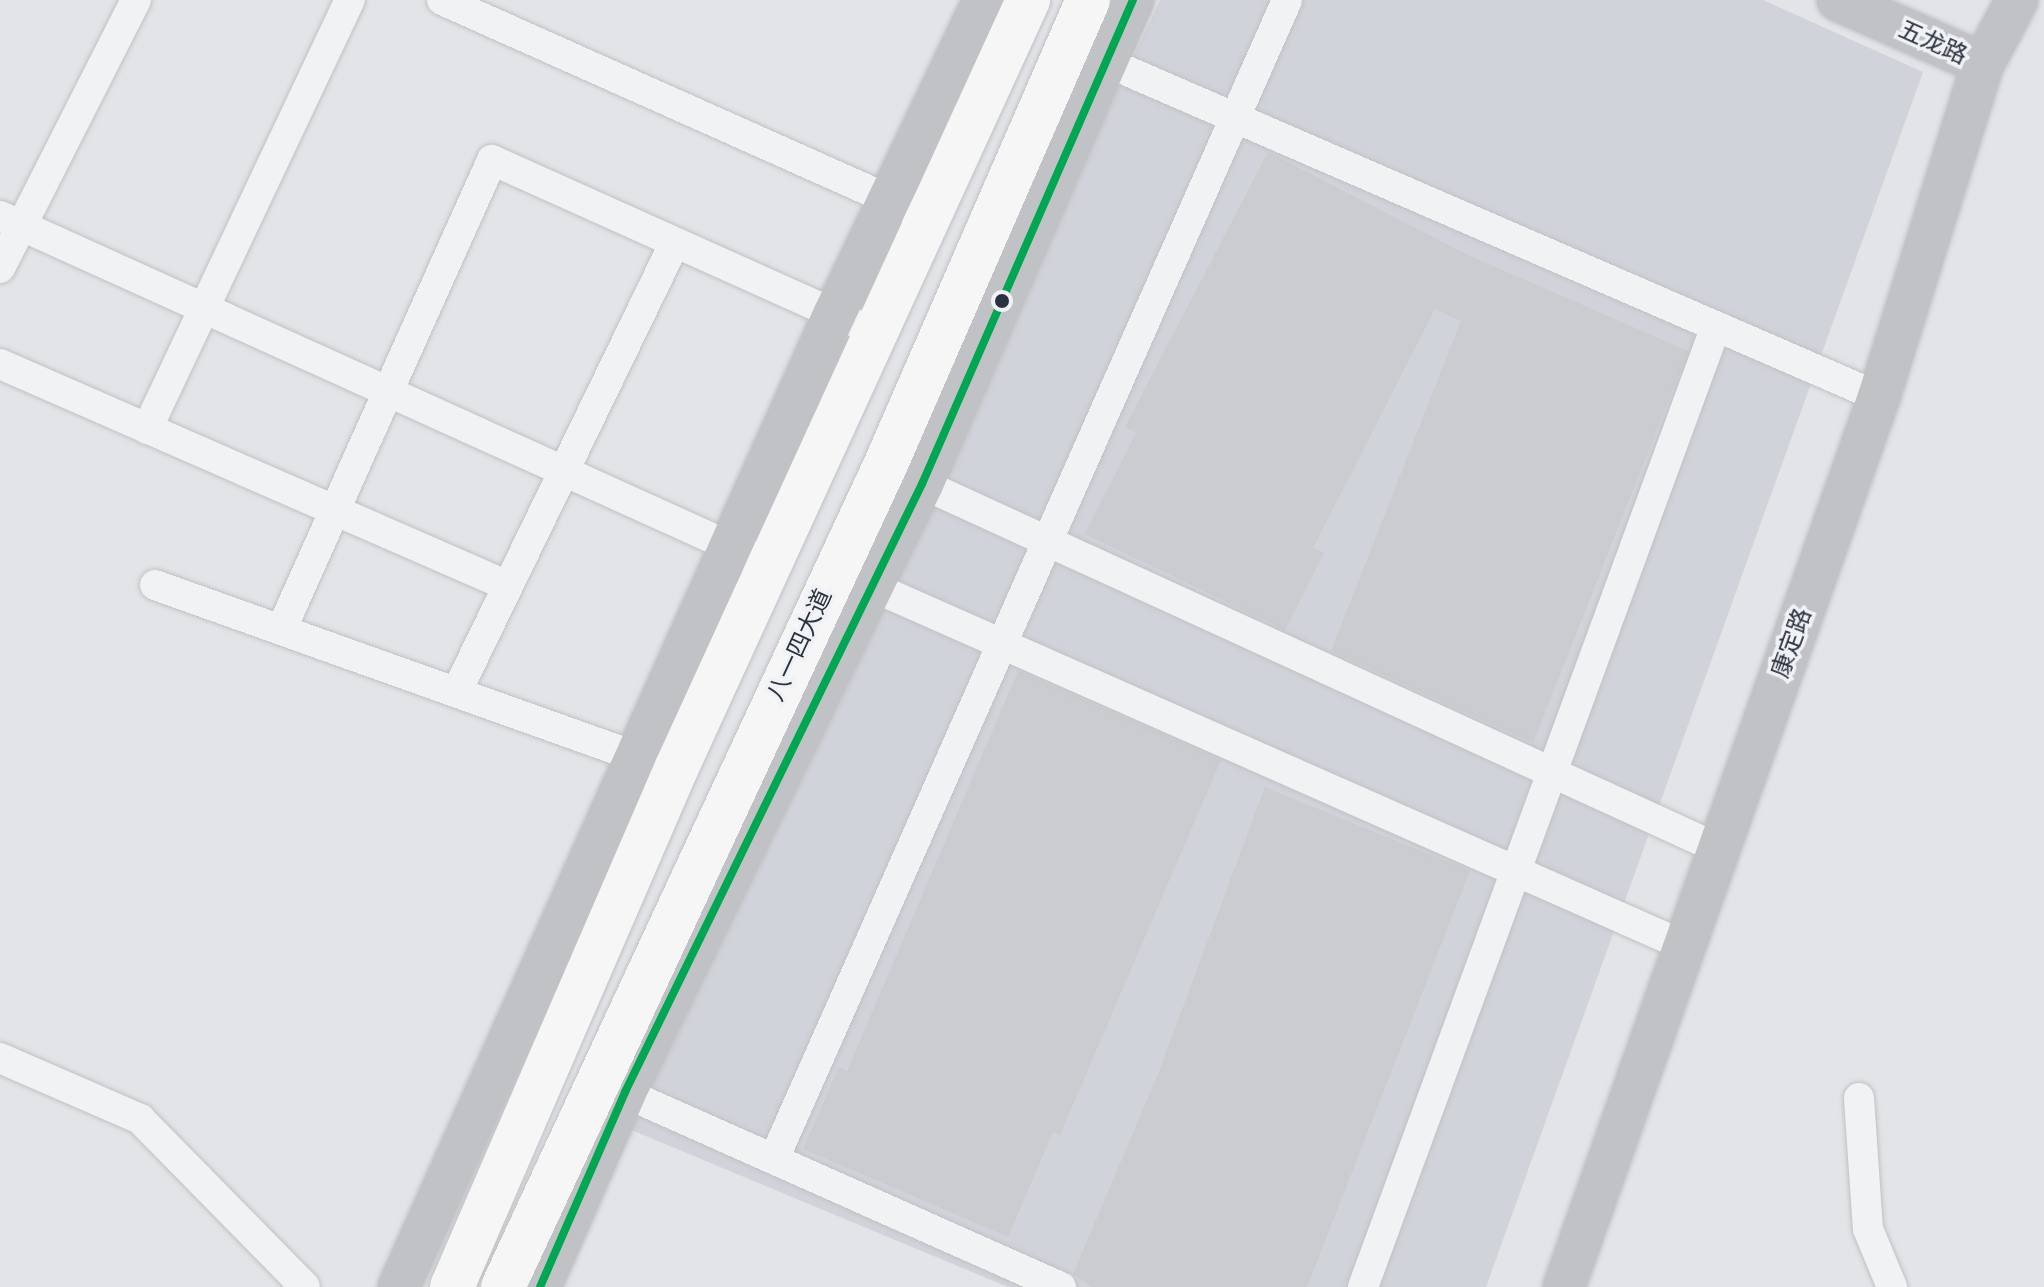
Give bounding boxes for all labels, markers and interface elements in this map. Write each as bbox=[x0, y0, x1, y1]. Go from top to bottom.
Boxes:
street label: 五龙路 bbox=[1894, 14, 1972, 70]
unlabelled marker bbox=[994, 293, 1010, 309]
street label: 八一四大道 bbox=[761, 585, 837, 705]
street label: 康定路 bbox=[1765, 604, 1817, 682]

